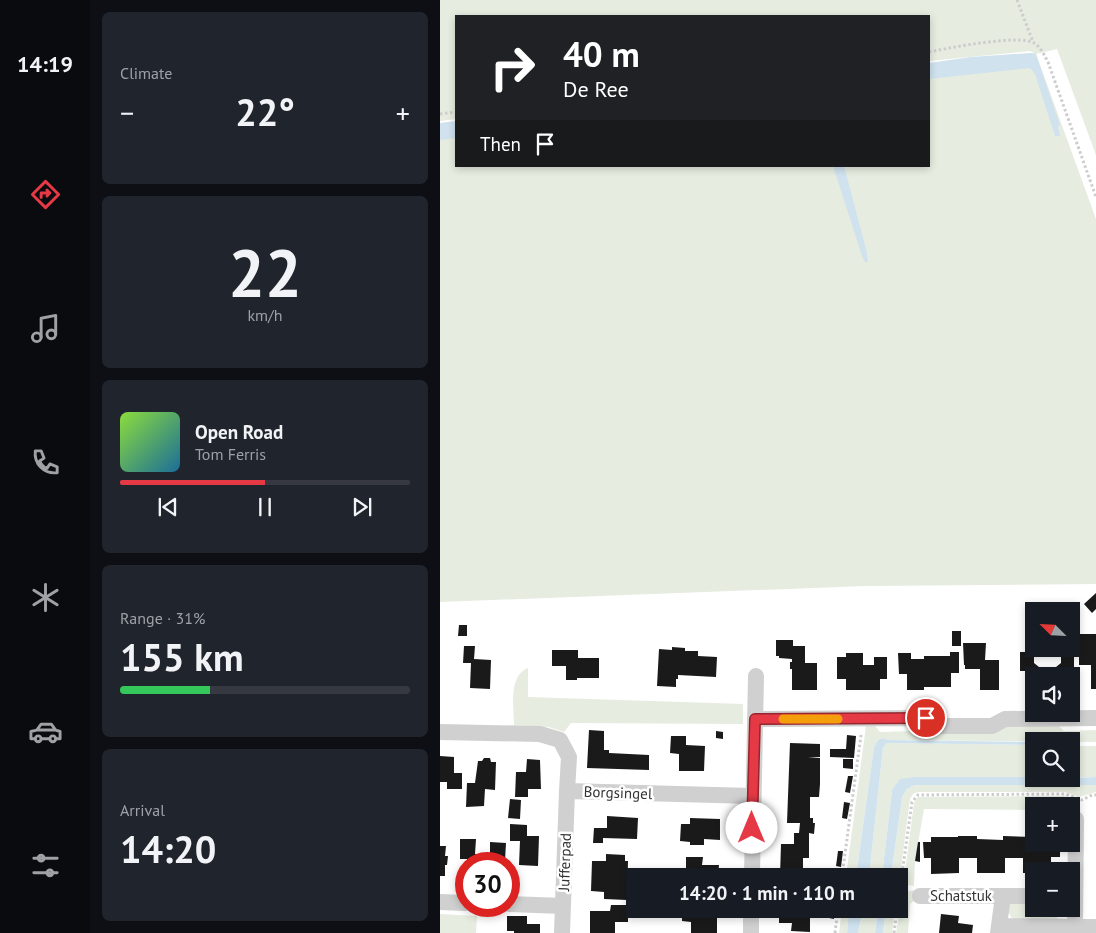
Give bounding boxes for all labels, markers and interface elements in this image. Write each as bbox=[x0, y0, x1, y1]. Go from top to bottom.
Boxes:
text: 40 m bbox=[563, 31, 640, 77]
icon: right bbox=[480, 35, 545, 100]
text: 14:19 bbox=[17, 50, 73, 78]
text: Climate bbox=[120, 63, 172, 83]
text: De Ree bbox=[563, 75, 629, 103]
text: 22° bbox=[235, 87, 295, 136]
text: − bbox=[120, 94, 134, 131]
text: + bbox=[396, 94, 410, 131]
icon: arrive bbox=[531, 130, 559, 158]
text: Then bbox=[480, 132, 521, 156]
icon: directions bbox=[28, 177, 63, 212]
text: 22 bbox=[228, 230, 302, 314]
text: km/h bbox=[247, 305, 283, 325]
icon: music bbox=[28, 311, 63, 346]
text: Open Road bbox=[195, 420, 283, 444]
text: Tom Ferris bbox=[195, 444, 266, 464]
icon: phone bbox=[28, 445, 63, 480]
icon: previous bbox=[154, 493, 182, 521]
icon: pause bbox=[251, 493, 279, 521]
icon: next bbox=[348, 493, 376, 521]
icon: climate bbox=[28, 580, 63, 615]
north arrow bbox=[1025, 602, 1080, 658]
map controls bbox=[1025, 602, 1080, 917]
text: Range · 31% bbox=[120, 608, 205, 628]
text: 155 km bbox=[120, 632, 244, 681]
button: sound bbox=[1025, 667, 1080, 722]
pin bbox=[905, 697, 947, 739]
icon: arrive bbox=[912, 704, 940, 732]
icon: car bbox=[28, 714, 63, 749]
button: search bbox=[1025, 732, 1080, 787]
street label: Borgsingel bbox=[583, 782, 653, 803]
button: + bbox=[1025, 797, 1080, 852]
text: Arrival bbox=[120, 800, 165, 820]
position arrow bbox=[725, 801, 777, 853]
text: 14:20 bbox=[120, 824, 216, 873]
street label: Jufferpad bbox=[554, 833, 575, 892]
icon: filters bbox=[28, 848, 63, 883]
speed limit sign: 30 bbox=[455, 852, 520, 917]
button: − bbox=[1025, 862, 1080, 917]
text: 14:20 · 1 min · 110 m bbox=[679, 881, 855, 905]
street label: Schatstuk bbox=[930, 886, 993, 905]

